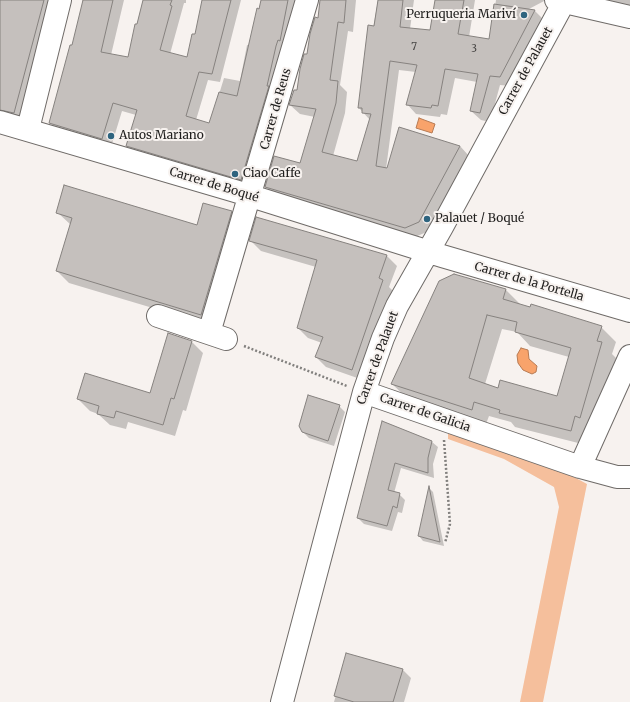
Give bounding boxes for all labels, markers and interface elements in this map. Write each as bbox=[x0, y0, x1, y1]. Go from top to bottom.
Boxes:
place label: Perruqueria Mariví bbox=[406, 8, 516, 22]
marker: Perruqueria Mariví bbox=[519, 10, 529, 20]
street label: Carrer de Palauet bbox=[496, 25, 556, 117]
house number: 7 bbox=[411, 41, 417, 53]
house number: 3 bbox=[471, 43, 477, 55]
street label: Carrer de Reus bbox=[258, 67, 294, 151]
place label: Autos Mariano bbox=[119, 129, 204, 143]
marker: Autos Mariano bbox=[106, 131, 116, 141]
street label: Carrer de Boqué bbox=[168, 165, 260, 205]
place label: Ciao Caffe bbox=[243, 167, 301, 181]
marker: Ciao Caffe bbox=[230, 169, 240, 179]
place label: Palauet / Boqué bbox=[435, 212, 524, 226]
marker: Palauet / Boqué bbox=[422, 214, 432, 224]
street label: Carrer de la Portella bbox=[473, 259, 585, 305]
street label: Carrer de Palauet bbox=[354, 309, 402, 407]
street label: Carrer de Galicia bbox=[378, 391, 472, 435]

